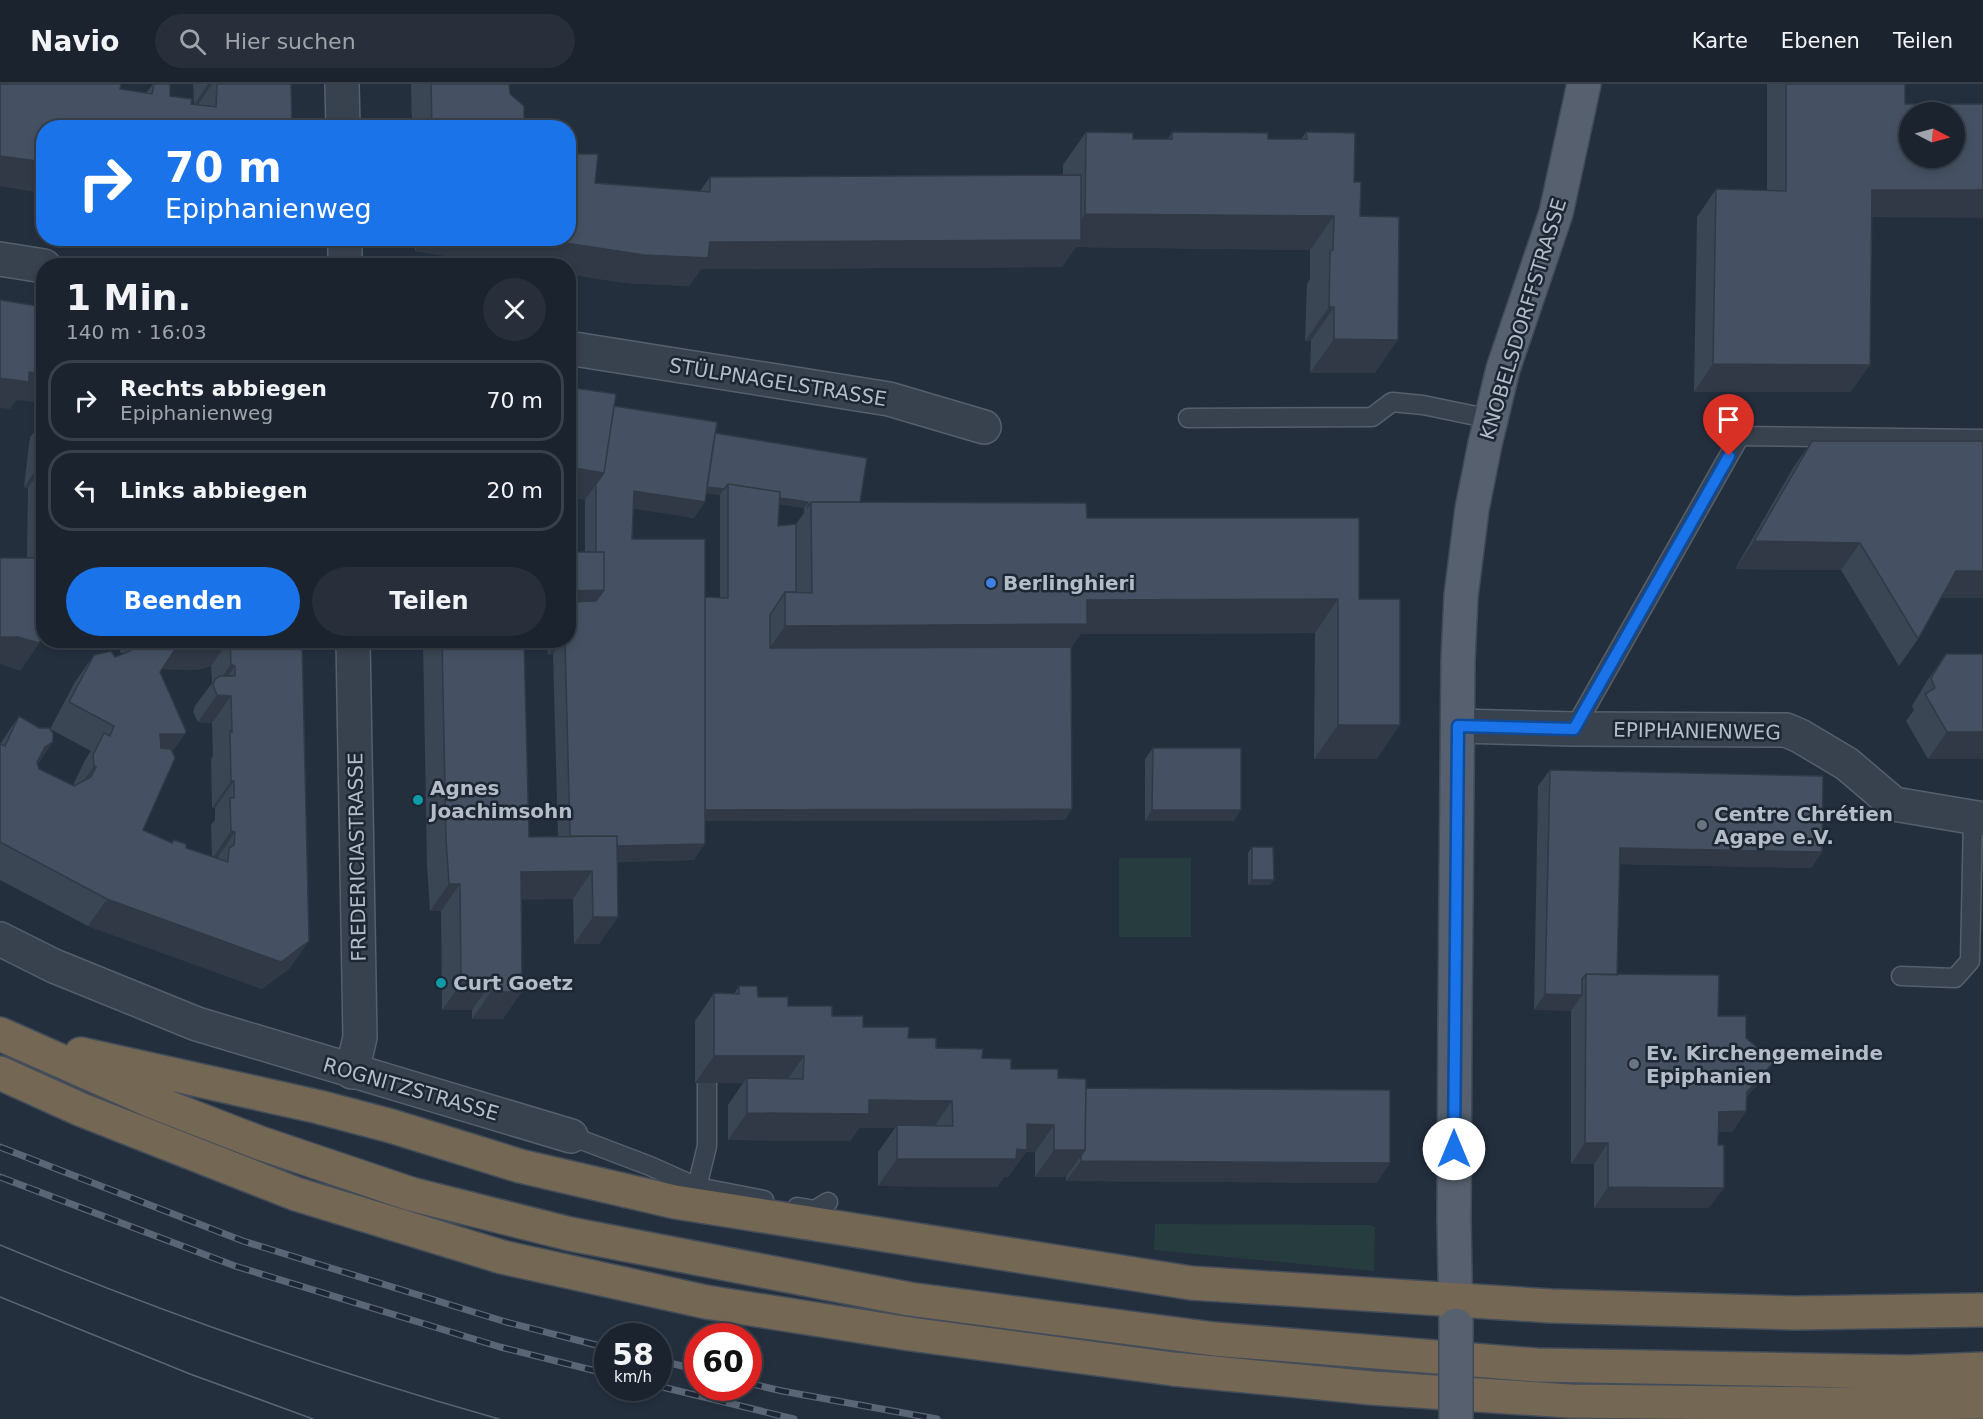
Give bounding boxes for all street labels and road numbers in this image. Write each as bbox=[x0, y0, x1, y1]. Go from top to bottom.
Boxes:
street label: KNOBELSDORFFSTRASSE bbox=[1475, 195, 1571, 443]
street label: STÜLPNAGELSTRASSE bbox=[667, 353, 889, 411]
street label: EPIPHANIENWEG bbox=[1613, 718, 1781, 744]
street label: FREDERICIASTRASSE bbox=[343, 752, 371, 962]
street label: ROGNITZSTRASSE bbox=[320, 1052, 502, 1126]

